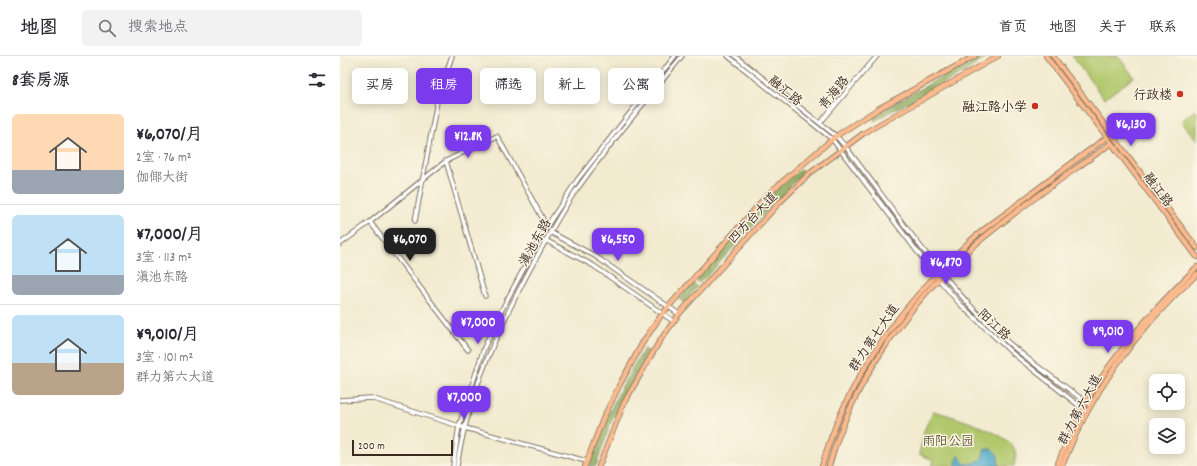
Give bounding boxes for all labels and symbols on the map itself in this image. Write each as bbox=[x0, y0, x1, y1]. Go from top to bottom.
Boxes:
street label: 融汇路 bbox=[763, 72, 806, 112]
street label: 青海路 bbox=[815, 73, 855, 115]
place label: 行政楼 bbox=[1133, 87, 1172, 106]
marker: 行政楼 bbox=[1175, 89, 1185, 99]
place label: 融江路小学 bbox=[962, 99, 1027, 118]
marker: 融江路小学 bbox=[1030, 101, 1040, 111]
pin: ¥6,130 bbox=[1098, 113, 1164, 147]
pin: ¥12.8K bbox=[435, 125, 501, 159]
street label: 融江路 bbox=[1138, 169, 1176, 212]
street label: 四方台大道 bbox=[725, 188, 783, 249]
street label: 滇池东路 bbox=[515, 216, 557, 271]
pin: ¥6,070 bbox=[377, 228, 443, 262]
pin: ¥6,550 bbox=[585, 228, 651, 262]
pin: ¥6,870 bbox=[913, 251, 979, 285]
street label: 群力第七大道 bbox=[845, 301, 905, 376]
street label: 阳江路 bbox=[973, 306, 1014, 346]
pin: ¥7,000 bbox=[445, 311, 511, 345]
pin: ¥9,010 bbox=[1075, 320, 1141, 354]
street label: 群力第六大道 bbox=[1055, 371, 1108, 449]
pin: ¥7,000 bbox=[431, 386, 497, 420]
park label: 雨阳公园 bbox=[922, 433, 974, 452]
scale bar bbox=[352, 438, 453, 457]

